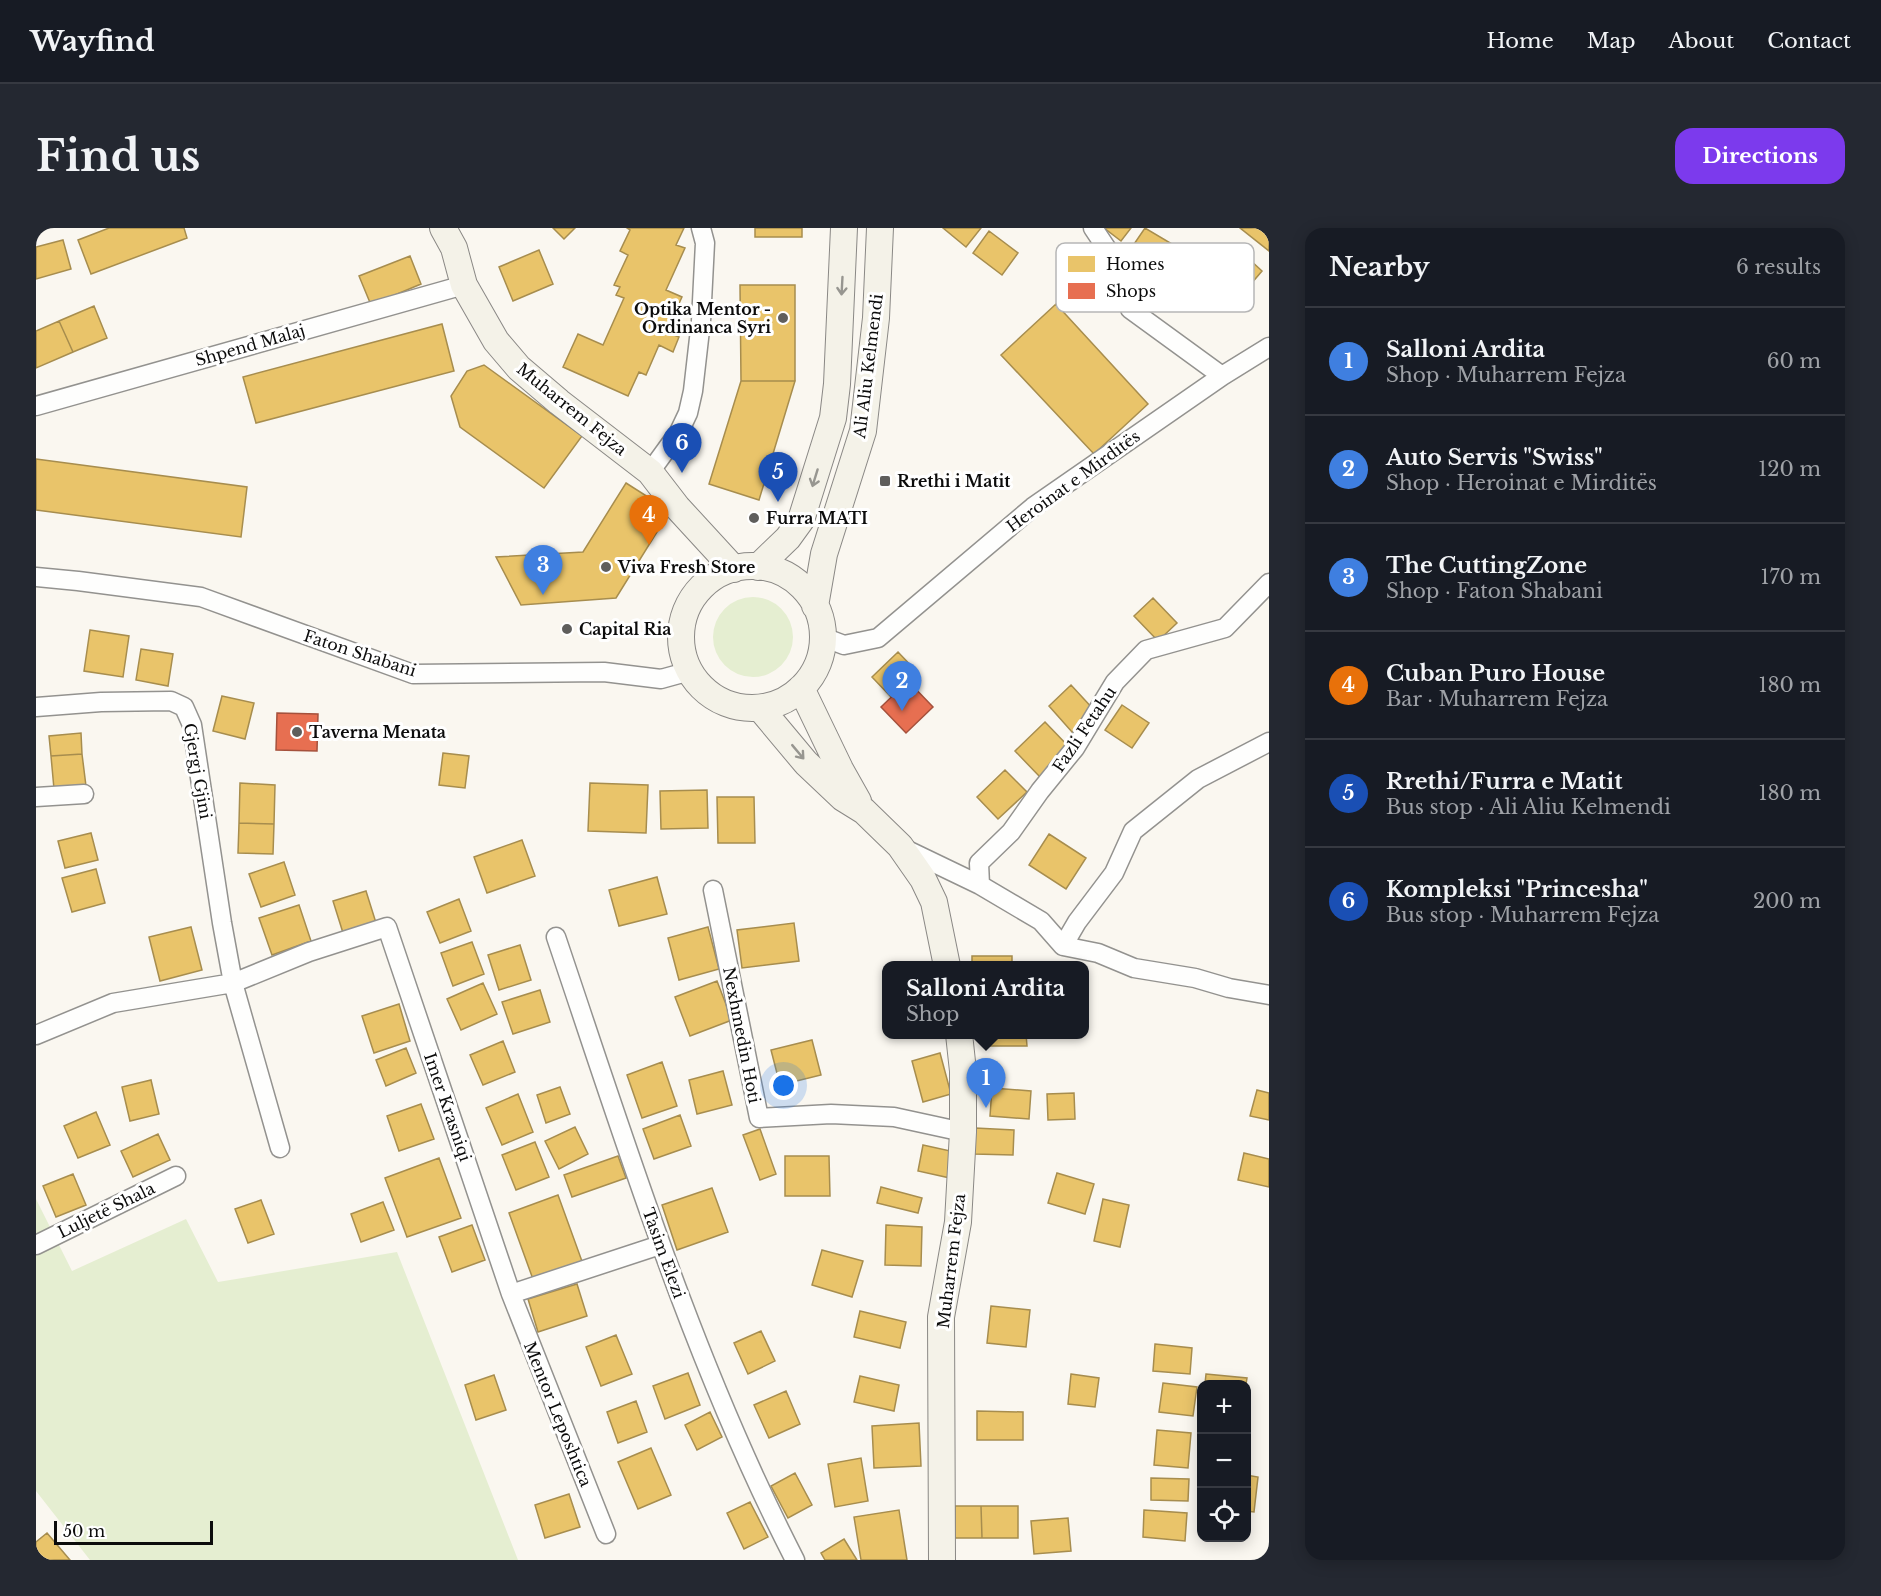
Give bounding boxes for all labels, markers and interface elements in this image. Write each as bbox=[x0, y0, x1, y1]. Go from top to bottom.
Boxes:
text: Wayfind bbox=[30, 24, 155, 59]
text: Home bbox=[1487, 28, 1554, 54]
text: Map bbox=[1587, 28, 1635, 54]
text: About bbox=[1668, 28, 1734, 54]
text: Contact bbox=[1767, 28, 1851, 54]
button: Directions bbox=[1675, 128, 1845, 184]
text: Find us bbox=[36, 130, 200, 182]
legend bbox=[1056, 243, 1254, 312]
text: Nearby bbox=[1329, 251, 1430, 283]
text: Homes bbox=[1106, 254, 1164, 274]
text: 6 results bbox=[1736, 255, 1821, 279]
one-way arrow bbox=[836, 276, 847, 296]
text: Shops bbox=[1106, 281, 1156, 301]
street label: Ali Aliu Kelmendi bbox=[849, 292, 887, 440]
place label: Optika Mentor - Ordinanca Syri bbox=[634, 299, 771, 337]
marker: Optika Mentor - Ordinanca Syri bbox=[776, 311, 790, 325]
street label: Shpend Malaj bbox=[193, 320, 307, 370]
text: Salloni Ardita bbox=[1386, 336, 1545, 363]
text: 1 bbox=[1344, 349, 1353, 373]
text: 60 m bbox=[1767, 349, 1821, 373]
street label: Muharrem Fejza bbox=[513, 359, 631, 460]
text: Shop · Muharrem Fejza bbox=[1386, 363, 1626, 387]
pin: 6 bbox=[662, 424, 702, 473]
street label: Heroinat e Mirditës bbox=[1002, 426, 1144, 536]
text: Auto Servis "Swiss" bbox=[1386, 444, 1603, 471]
pin: 5 bbox=[758, 452, 798, 502]
text: 2 bbox=[1342, 457, 1355, 481]
text: 120 m bbox=[1758, 457, 1821, 481]
one-way arrow bbox=[808, 468, 819, 487]
place label: Rrethi i Matit bbox=[897, 471, 1011, 491]
text: Shop · Heroinat e Mirditës bbox=[1386, 471, 1657, 495]
marker: Rrethi i Matit bbox=[878, 474, 892, 488]
pin: 4 bbox=[630, 496, 668, 545]
place label: Furra MATI bbox=[766, 508, 868, 528]
marker: Furra MATI bbox=[747, 511, 761, 525]
pin: 3 bbox=[524, 546, 562, 595]
text: The CuttingZone bbox=[1386, 552, 1587, 579]
place label: Viva Fresh Store bbox=[617, 557, 755, 577]
marker: Viva Fresh Store bbox=[599, 560, 613, 574]
text: 3 bbox=[1342, 565, 1355, 589]
text: 170 m bbox=[1761, 565, 1821, 589]
text: Shop · Faton Shabani bbox=[1386, 579, 1603, 603]
place label: Capital Ria bbox=[579, 619, 672, 639]
marker: Capital Ria bbox=[560, 622, 574, 636]
street label: Faton Shabani bbox=[301, 625, 419, 681]
text: Cuban Puro House bbox=[1386, 660, 1605, 687]
pin: 2 bbox=[882, 662, 922, 711]
text: 4 bbox=[1342, 673, 1355, 697]
text: 180 m bbox=[1758, 673, 1821, 697]
street label: Fazli Fetahu bbox=[1048, 682, 1120, 776]
text: Bar · Muharrem Fejza bbox=[1386, 687, 1608, 711]
street label: Gjergj Gjini bbox=[180, 722, 216, 821]
place label: Taverna Menata bbox=[309, 722, 446, 742]
marker: Taverna Menata bbox=[290, 725, 304, 739]
one-way arrow bbox=[791, 744, 804, 760]
text: Rrethi/Furra e Matit bbox=[1386, 768, 1623, 795]
text: 5 bbox=[1343, 781, 1354, 805]
text: 180 m bbox=[1758, 781, 1821, 805]
text: Bus stop · Ali Aliu Kelmendi bbox=[1386, 795, 1671, 819]
text: Kompleksi "Princesha" bbox=[1386, 876, 1648, 903]
text: 6 bbox=[1342, 889, 1355, 913]
text: 200 m bbox=[1753, 889, 1821, 913]
text: Bus stop · Muharrem Fejza bbox=[1386, 903, 1659, 927]
popup bbox=[882, 961, 1089, 1039]
street label: Nexhmedin Hoti bbox=[719, 965, 765, 1105]
text: Salloni Ardita bbox=[906, 975, 1065, 1002]
text: Shop bbox=[906, 1002, 959, 1026]
street label: Imer Krasniqi bbox=[420, 1050, 476, 1164]
pin: 1 bbox=[966, 1058, 1006, 1108]
your location bbox=[769, 1071, 798, 1100]
street label: Luljetë Shala bbox=[54, 1178, 158, 1242]
street label: Muharrem Fejza bbox=[933, 1192, 969, 1330]
street label: Tasim Elezi bbox=[638, 1205, 690, 1302]
street label: Mentor Leposhtica bbox=[520, 1338, 596, 1490]
map controls bbox=[1197, 1380, 1251, 1542]
button: + bbox=[1197, 1380, 1251, 1434]
button: − bbox=[1197, 1434, 1251, 1488]
button: locate bbox=[1197, 1488, 1251, 1542]
scale bar bbox=[54, 1518, 213, 1546]
text: 50 m bbox=[63, 1521, 105, 1541]

